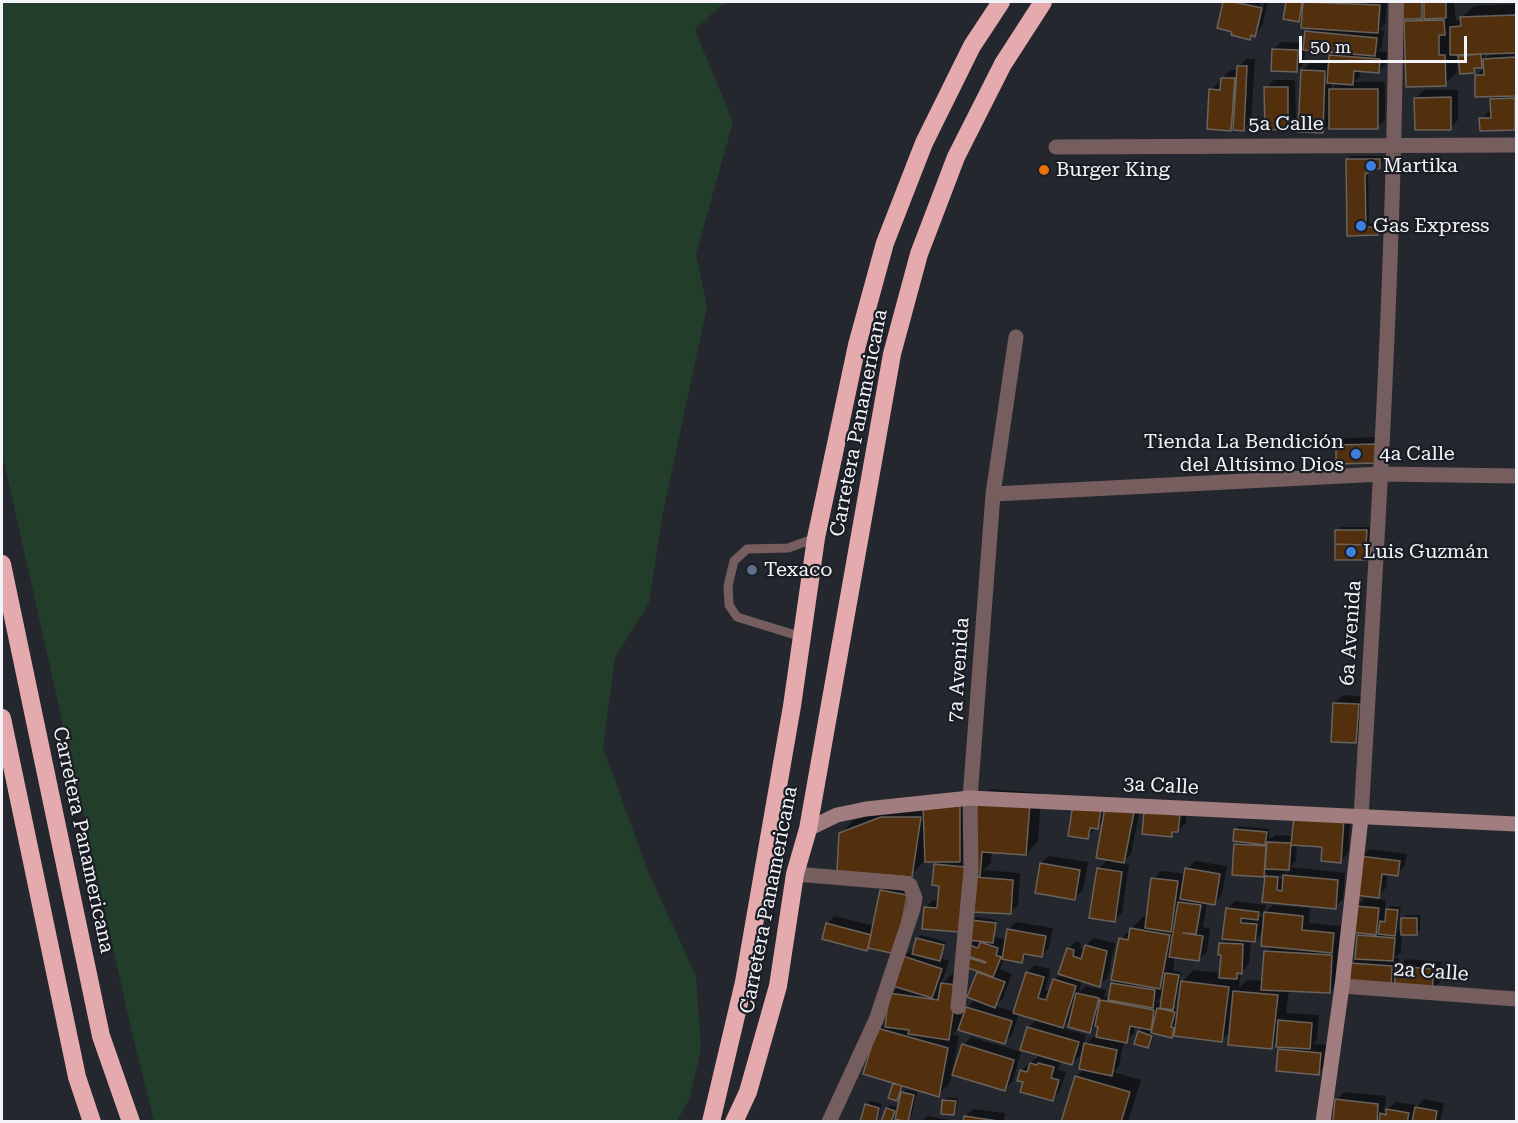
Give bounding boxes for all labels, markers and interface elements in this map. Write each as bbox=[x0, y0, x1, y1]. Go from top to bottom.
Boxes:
scale bar bbox=[1302, 24, 1470, 62]
text: 50 m bbox=[1310, 36, 1351, 57]
street label: 5a Calle bbox=[1248, 112, 1324, 136]
place label: Martika bbox=[1383, 154, 1458, 178]
place label: Burger King bbox=[1056, 158, 1170, 182]
marker: Martika bbox=[1364, 159, 1378, 173]
marker: Burger King bbox=[1037, 163, 1051, 177]
place label: Gas Express bbox=[1373, 214, 1490, 238]
marker: Gas Express bbox=[1354, 219, 1368, 233]
street label: Carretera Panamericana bbox=[825, 307, 893, 539]
place label: Tienda La Bendición del Altísimo Dios bbox=[1144, 430, 1344, 477]
street label: 4a Calle bbox=[1379, 442, 1455, 466]
marker: Tienda La Bendición del Altísimo Dios bbox=[1349, 447, 1363, 461]
place label: Luis Guzmán bbox=[1363, 540, 1489, 564]
marker: Luis Guzmán bbox=[1344, 545, 1358, 559]
place label: Texaco bbox=[764, 558, 832, 582]
marker: Texaco bbox=[745, 563, 759, 577]
street label: 6a Avenida bbox=[1335, 580, 1367, 686]
street label: 7a Avenida bbox=[943, 617, 975, 723]
street label: Carretera Panamericana bbox=[47, 725, 119, 955]
street label: 3a Calle bbox=[1123, 772, 1199, 800]
street label: Carretera Panamericana bbox=[735, 784, 803, 1016]
street label: 2a Calle bbox=[1392, 957, 1470, 987]

